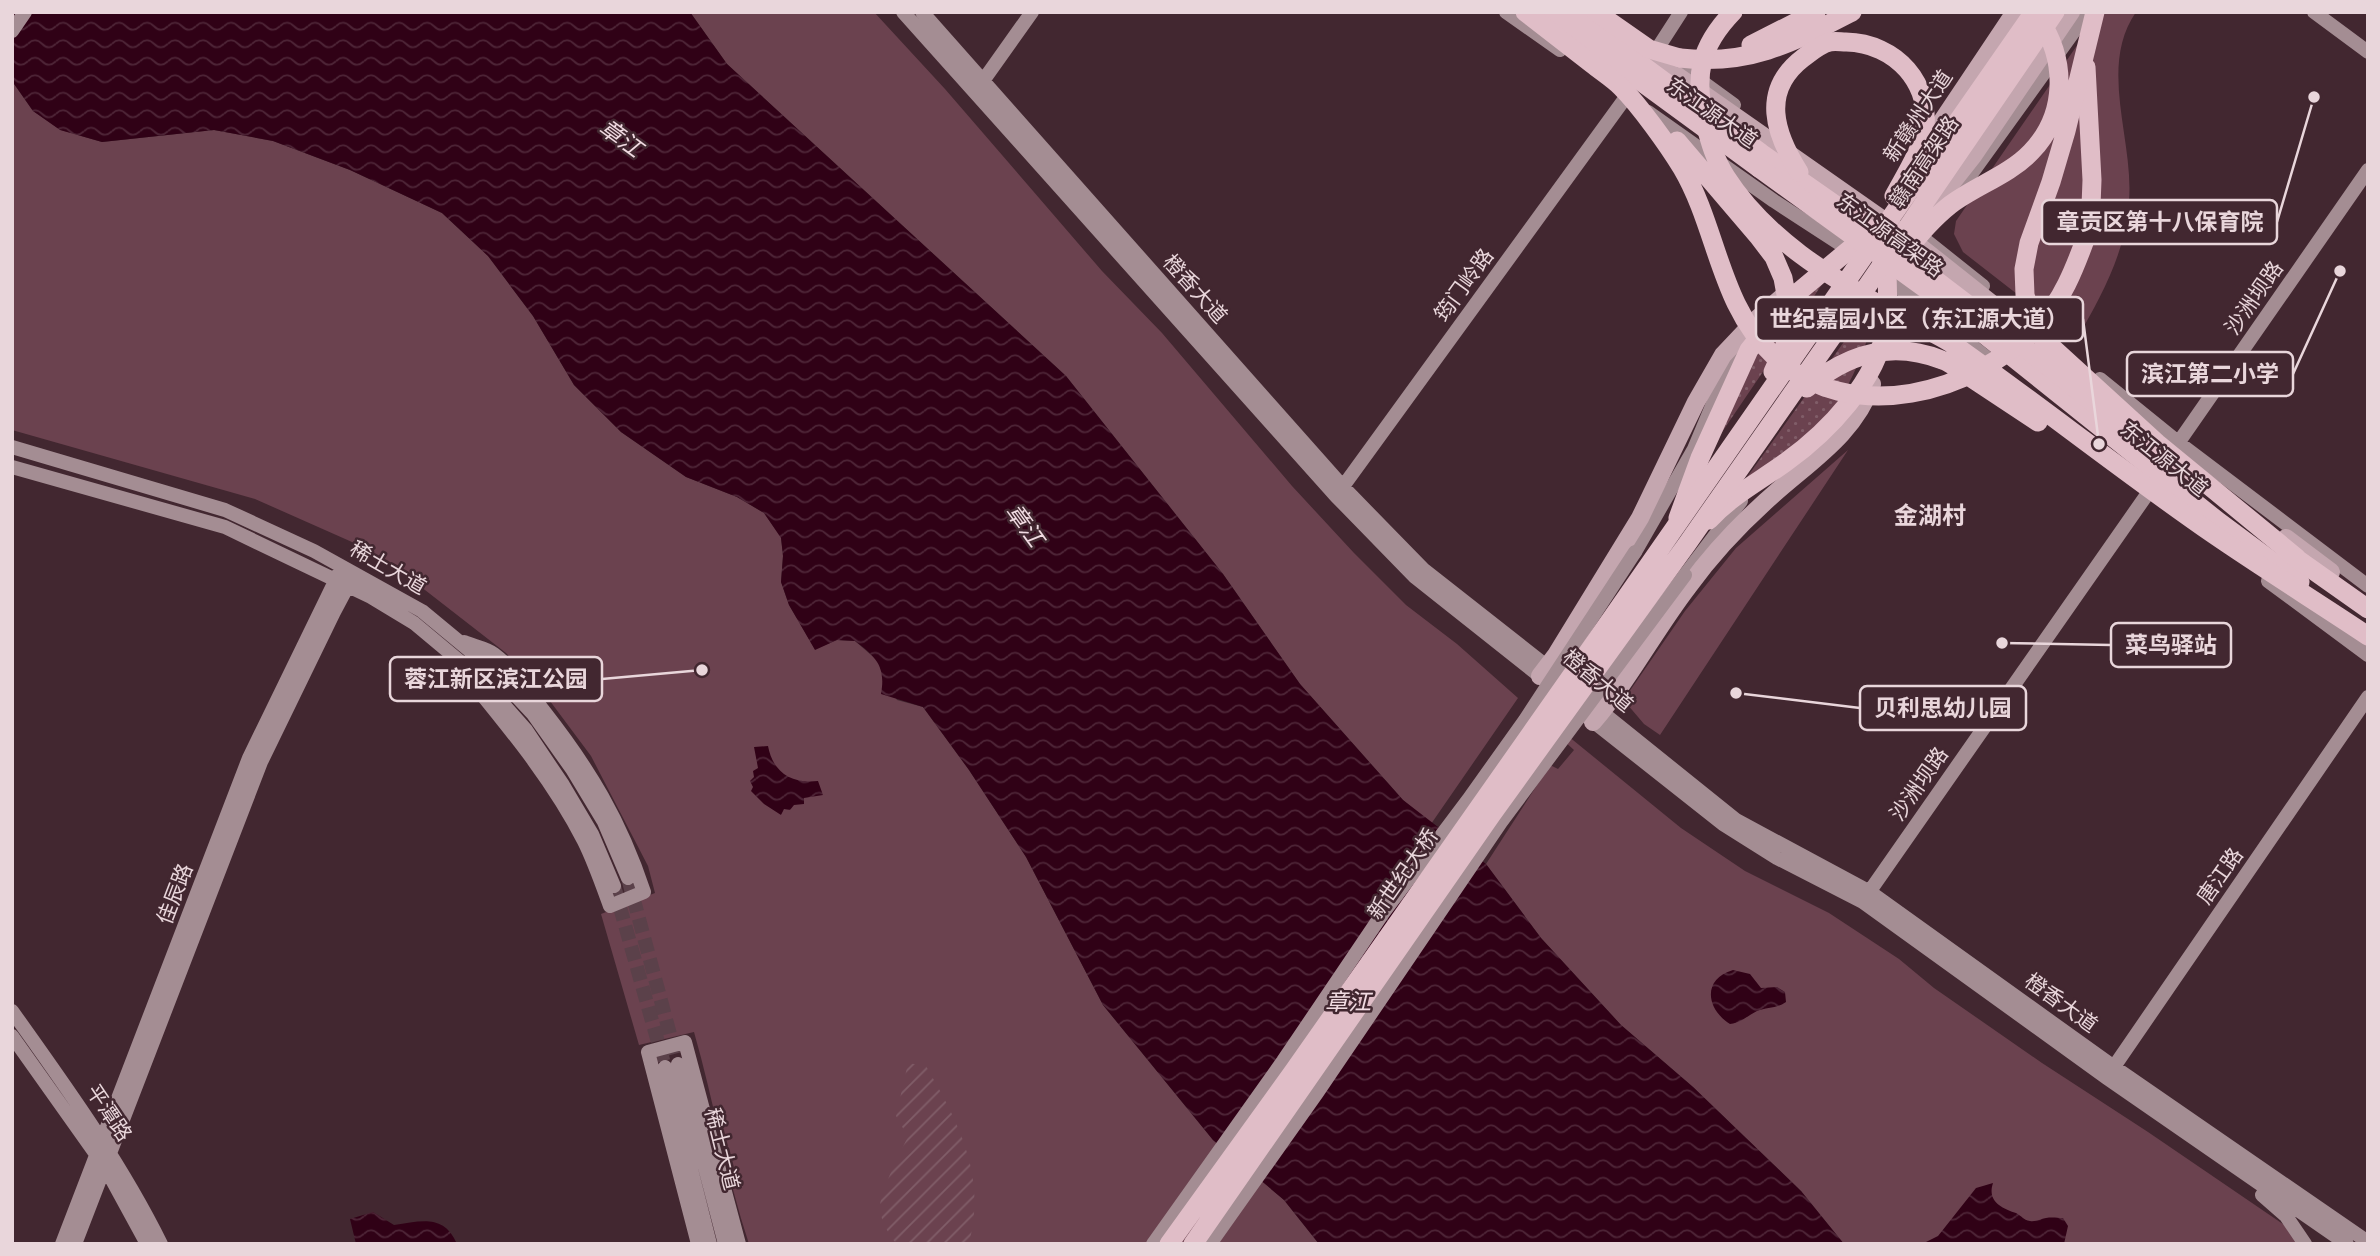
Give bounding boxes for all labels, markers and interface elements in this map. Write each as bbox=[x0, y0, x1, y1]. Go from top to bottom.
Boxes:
street label: 新赣州大道 bbox=[1877, 65, 1956, 166]
street label: 东江源大道 bbox=[1663, 71, 1763, 152]
street label: 赣南高架路 bbox=[1883, 111, 1962, 212]
water label: 章江 bbox=[595, 112, 651, 164]
street label: 东江源高架路 bbox=[1833, 187, 1949, 281]
callout: 章贡区第十八保育院 bbox=[2042, 200, 2277, 244]
text: 章贡区第十八保育院 bbox=[2057, 207, 2264, 235]
street label: 筠门岭路 bbox=[1428, 243, 1498, 325]
street label: 橙香大道 bbox=[1159, 248, 1234, 328]
street label: 沙洲坝路 bbox=[2218, 256, 2287, 339]
callout: 世纪嘉园小区（东江源大道） bbox=[1756, 297, 2083, 341]
text: 世纪嘉园小区（东江源大道） bbox=[1770, 304, 2069, 332]
callout: 滨江第二小学 bbox=[2127, 352, 2293, 396]
text: 滨江第二小学 bbox=[2141, 359, 2279, 387]
street label: 东江源大道 bbox=[2116, 415, 2214, 501]
water label: 章江 bbox=[1001, 498, 1052, 554]
district label: 金湖村 bbox=[1894, 500, 1966, 529]
street label: 稀土大道 bbox=[346, 535, 431, 599]
callout: 菜鸟驿站 bbox=[2111, 623, 2231, 667]
text: 菜鸟驿站 bbox=[2125, 630, 2217, 658]
street label: 橙香大道 bbox=[1559, 643, 1639, 716]
callout: 蓉江新区滨江公园 bbox=[390, 657, 602, 701]
text: 蓉江新区滨江公园 bbox=[404, 664, 588, 692]
callout: 贝利思幼儿园 bbox=[1860, 686, 2026, 730]
text: 贝利思幼儿园 bbox=[1874, 693, 2012, 721]
street label: 沙洲坝路 bbox=[1883, 742, 1952, 825]
street label: 新世纪大桥 bbox=[1361, 823, 1442, 923]
street label: 唐江路 bbox=[2190, 842, 2247, 908]
street label: 佳辰路 bbox=[151, 860, 197, 927]
street label: 橙香大道 bbox=[2021, 967, 2103, 1037]
water label: 章江 bbox=[1325, 987, 1374, 1015]
street label: 平潭路 bbox=[82, 1079, 138, 1145]
street label: 稀土大道 bbox=[701, 1105, 746, 1192]

